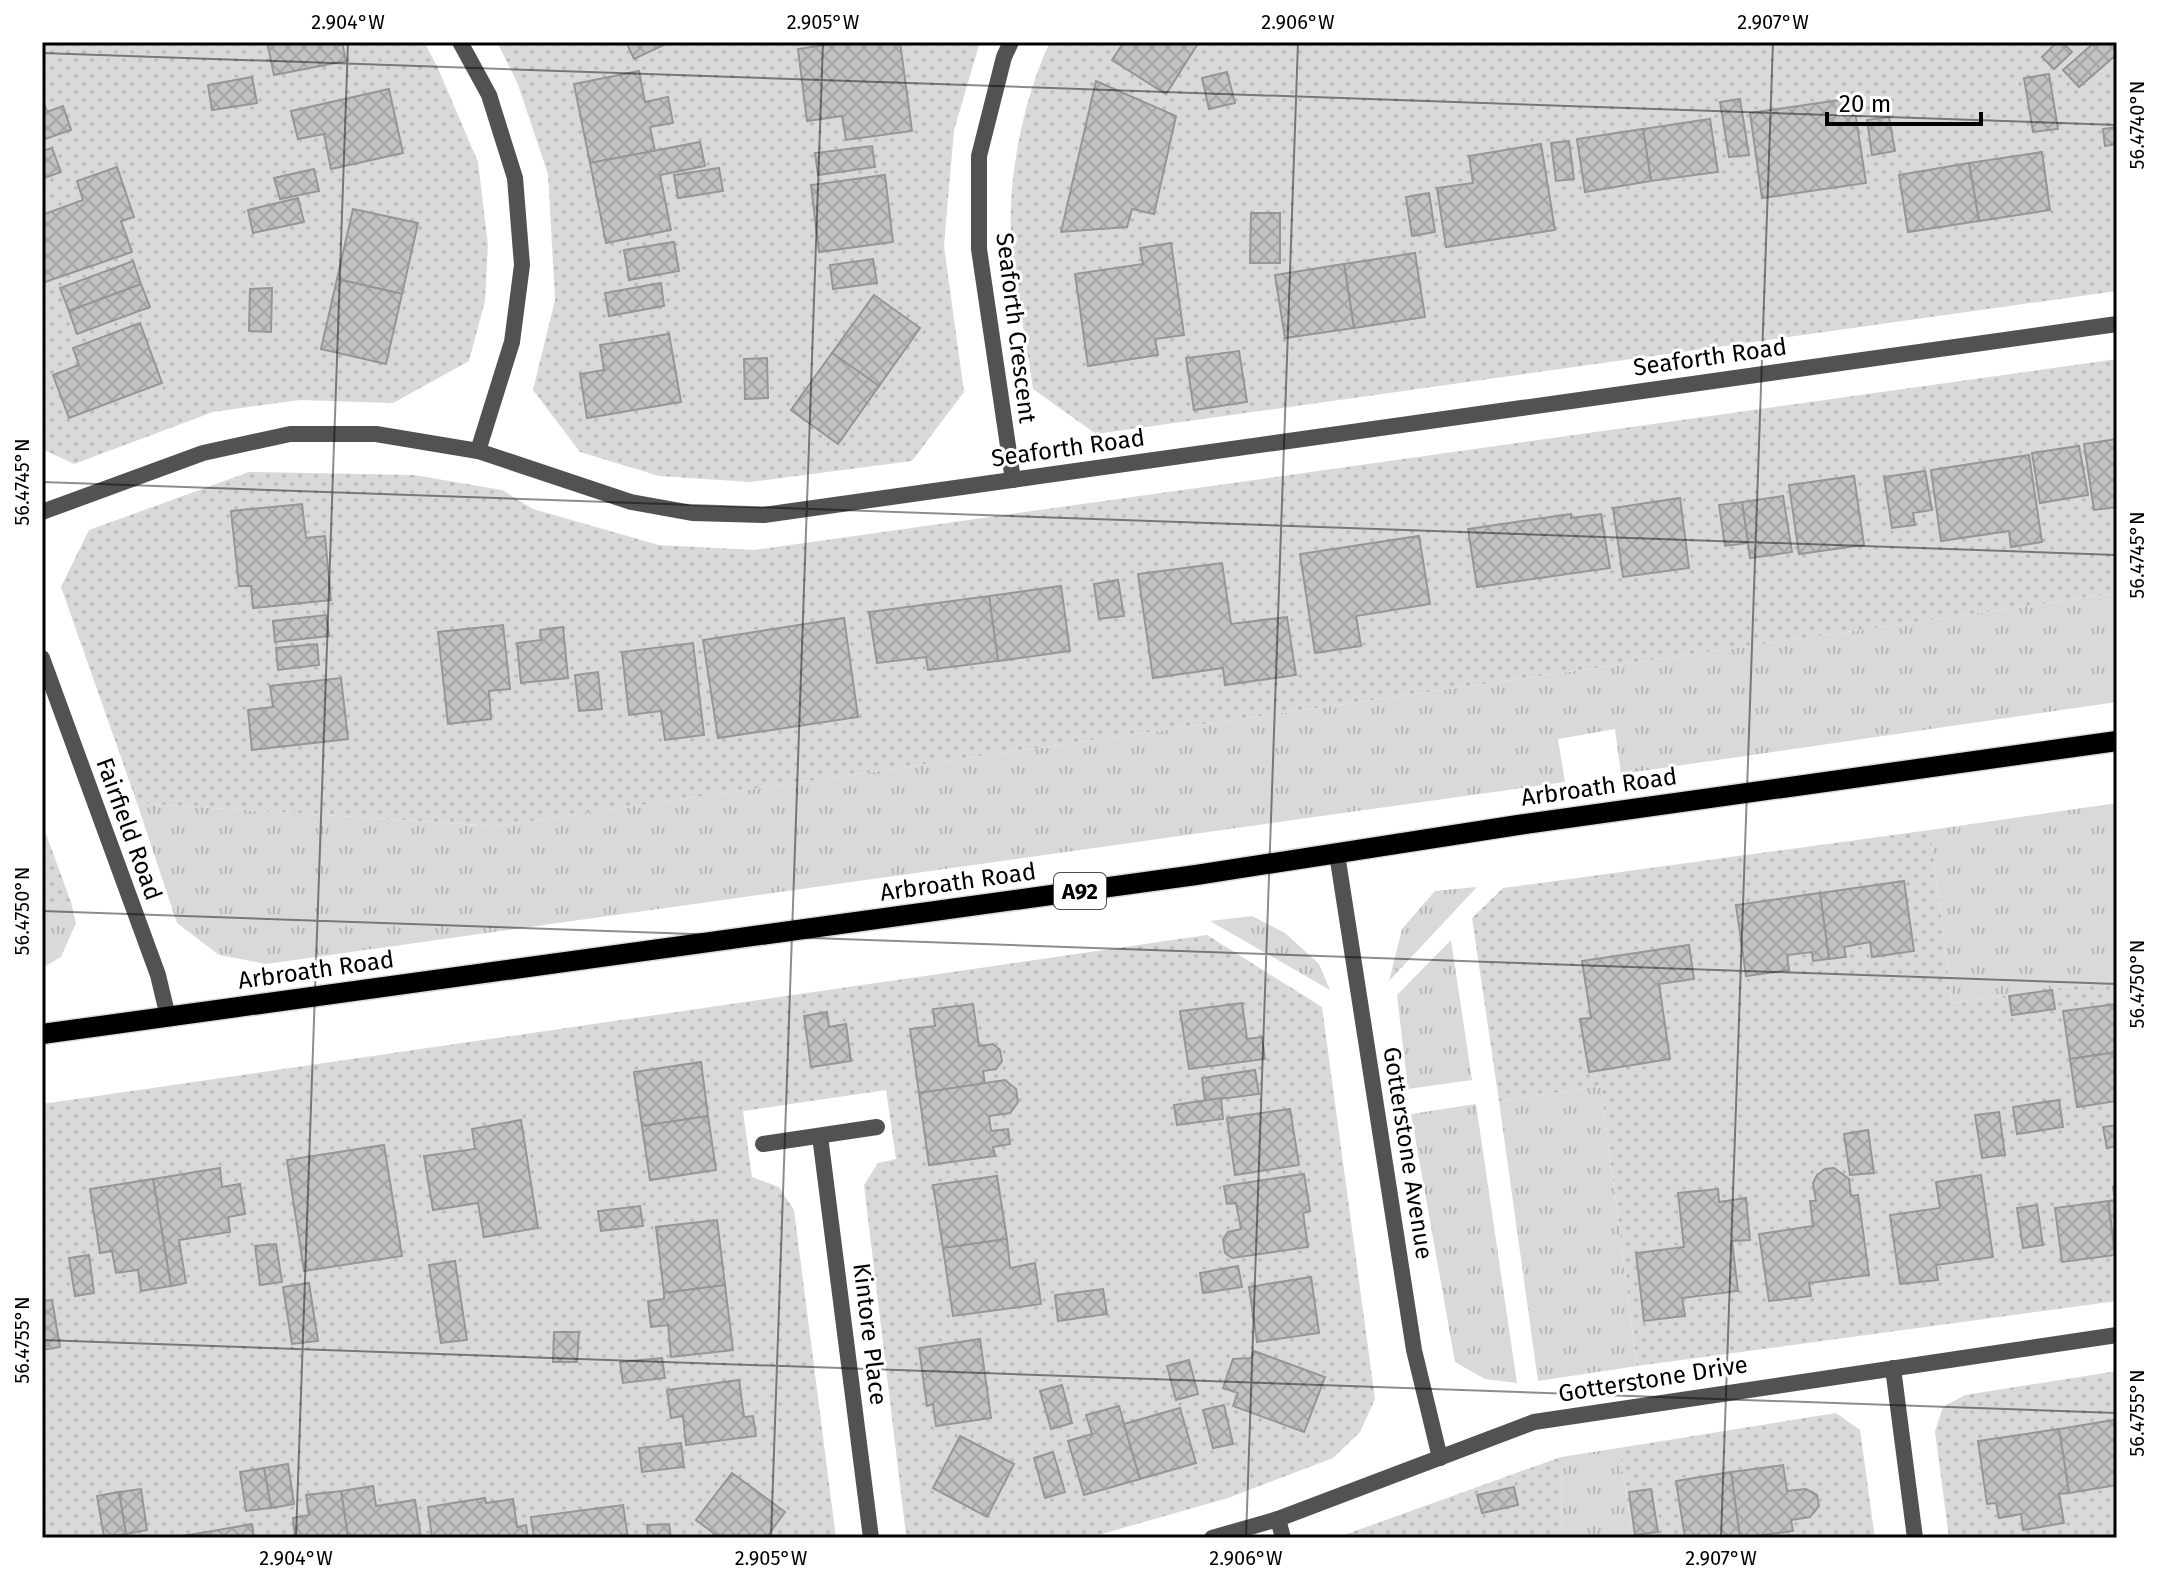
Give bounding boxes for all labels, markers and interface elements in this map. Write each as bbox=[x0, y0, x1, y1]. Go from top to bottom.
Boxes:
text: 2.904°W bbox=[311, 10, 385, 34]
text: 2.905°W bbox=[787, 10, 860, 34]
text: 2.906°W bbox=[1261, 10, 1335, 34]
text: 2.907°W bbox=[1737, 10, 1809, 34]
scale bar bbox=[1827, 76, 1981, 126]
text: 56.4740°N bbox=[2125, 81, 2149, 169]
text: 20 m bbox=[1839, 90, 1891, 118]
street label: Seaforth Crescent bbox=[990, 231, 1042, 425]
street label: Seaforth Road bbox=[1632, 332, 1788, 382]
street label: Seaforth Road bbox=[990, 423, 1146, 473]
text: 56.4745°N bbox=[10, 438, 34, 526]
text: 56.4745°N bbox=[2125, 511, 2149, 599]
street label: Fairfield Road bbox=[90, 754, 168, 904]
street label: Arbroath Road bbox=[1519, 762, 1679, 812]
street label: Arbroath Road bbox=[878, 857, 1038, 907]
text: 56.4750°N bbox=[10, 867, 34, 955]
road number: A92 bbox=[1054, 873, 1106, 909]
text: 56.4750°N bbox=[2125, 940, 2149, 1028]
street label: Arbroath Road bbox=[236, 945, 396, 995]
street label: Gotterstone Avenue bbox=[1377, 1045, 1439, 1261]
street label: Kintore Place bbox=[847, 1261, 893, 1407]
text: 56.4755°N bbox=[10, 1296, 34, 1384]
street label: Gotterstone Drive bbox=[1556, 1350, 1750, 1408]
text: 56.4755°N bbox=[2125, 1369, 2149, 1457]
text: 2.904°W bbox=[259, 1546, 333, 1570]
text: 2.905°W bbox=[735, 1546, 808, 1570]
text: 2.906°W bbox=[1209, 1546, 1283, 1570]
text: 2.907°W bbox=[1685, 1546, 1757, 1570]

